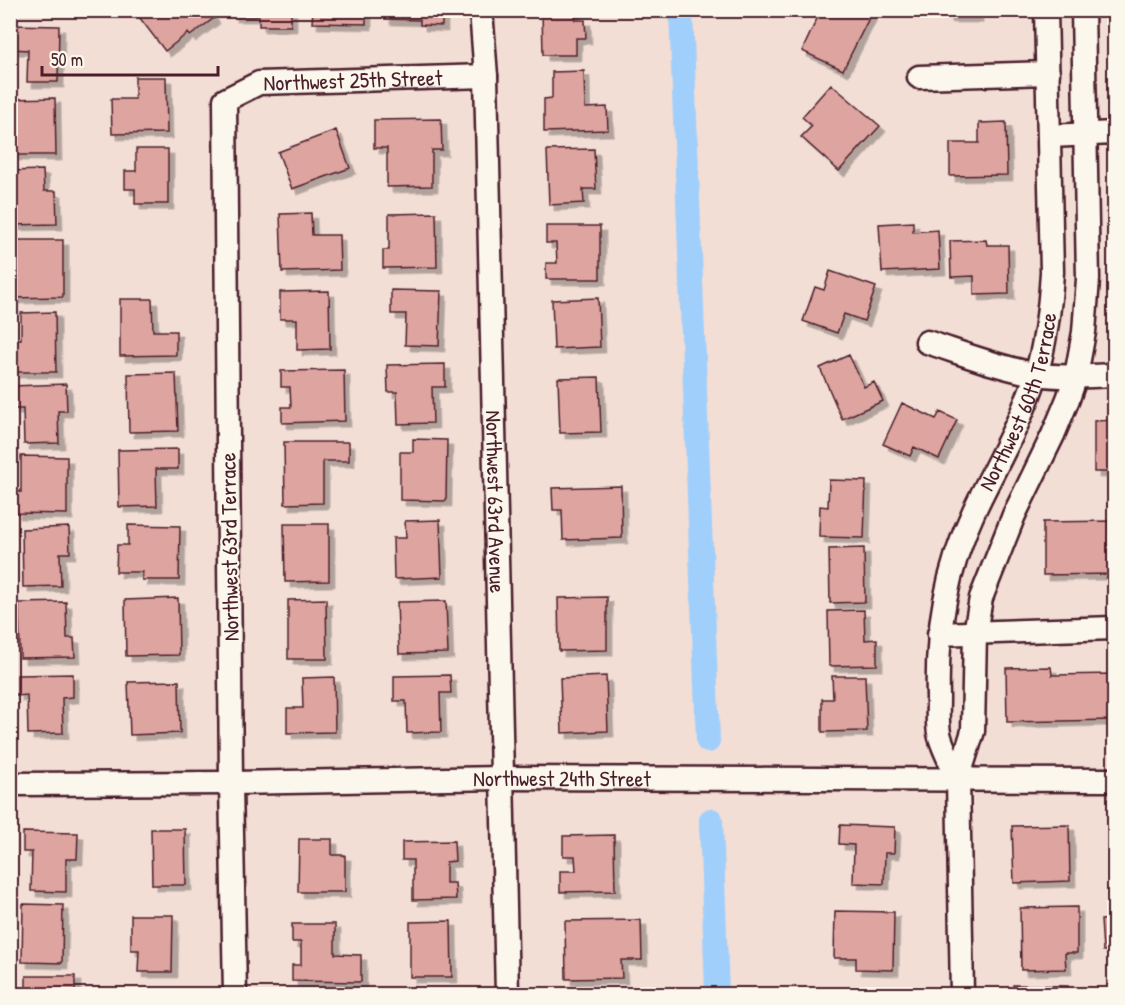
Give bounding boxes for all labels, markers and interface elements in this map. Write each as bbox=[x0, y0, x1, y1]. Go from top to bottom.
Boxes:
scale bar bbox=[42, 39, 218, 77]
text: 50 m bbox=[51, 47, 83, 72]
street label: Northwest 25th Street bbox=[263, 62, 443, 98]
street label: Northwest 60th Terrace bbox=[971, 311, 1063, 496]
street label: Northwest 63rd Avenue bbox=[479, 410, 513, 594]
street label: Northwest 63rd Terrace bbox=[212, 452, 246, 642]
street label: Northwest 24th Street bbox=[473, 763, 651, 794]

